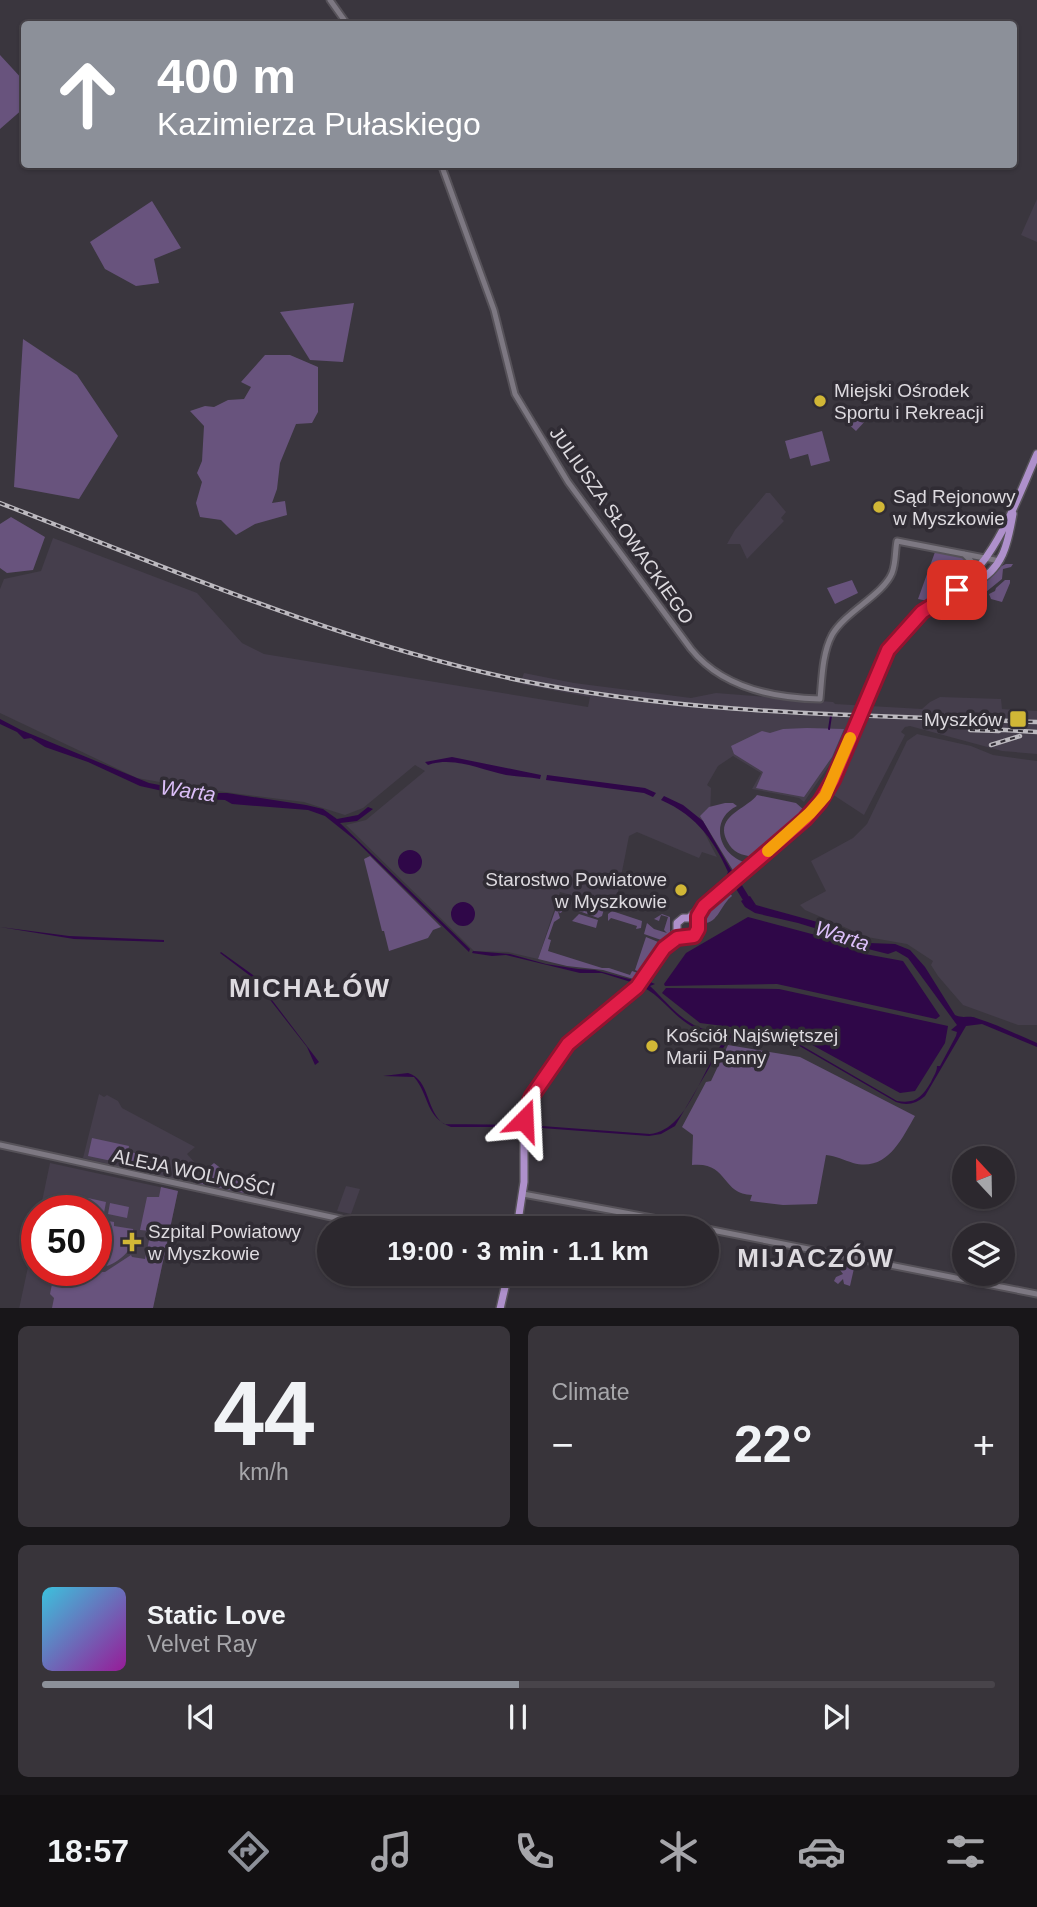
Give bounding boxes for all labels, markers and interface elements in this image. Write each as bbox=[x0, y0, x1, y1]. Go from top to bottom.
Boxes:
icon: ahead bbox=[42, 49, 133, 140]
text: 400 m bbox=[157, 49, 296, 103]
text: Kazimierza Pułaskiego bbox=[157, 106, 481, 142]
place label: Miejski Ośrodek Sportu i Rekreacji bbox=[834, 380, 984, 423]
marker: Miejski Ośrodek Sportu i Rekreacji bbox=[812, 393, 828, 409]
street label: JULIUSZA SŁOWACKIEGO bbox=[545, 423, 698, 628]
place label: Sąd Rejonowy w Myszkowie bbox=[892, 486, 1016, 529]
marker: Sąd Rejonowy w Myszkowie bbox=[871, 499, 887, 515]
pin bbox=[927, 560, 987, 620]
icon: arrive bbox=[938, 571, 976, 609]
place label: Myszków bbox=[924, 709, 1002, 730]
marker: Myszków bbox=[1008, 709, 1028, 729]
water label: Warta bbox=[159, 775, 217, 806]
place label: Starostwo Powiatowe w Myszkowie bbox=[485, 869, 667, 912]
marker: Starostwo Powiatowe w Myszkowie bbox=[673, 882, 689, 898]
water label: Warta bbox=[812, 916, 872, 955]
district label: MICHAŁÓW bbox=[229, 973, 391, 1003]
place label: Kościół Najświętszej Marii Panny bbox=[666, 1025, 838, 1068]
marker: Kościół Najświętszej Marii Panny bbox=[644, 1038, 660, 1054]
position arrow bbox=[487, 1083, 561, 1157]
street label: ALEJA WOLNOŚCI bbox=[111, 1145, 277, 1200]
north arrow bbox=[952, 1146, 1015, 1209]
map controls bbox=[952, 1146, 1015, 1286]
speed limit sign: 50 bbox=[21, 1195, 112, 1286]
place label: Szpital Powiatowy w Myszkowie bbox=[147, 1221, 302, 1264]
button: layers bbox=[952, 1223, 1015, 1286]
marker: Szpital Powiatowy w Myszkowie bbox=[122, 1232, 142, 1252]
text: 19:00 · 3 min · 1.1 km bbox=[387, 1236, 649, 1266]
district label: MIJACZÓW bbox=[737, 1243, 895, 1273]
text: 44 bbox=[213, 1363, 314, 1464]
text: Climate bbox=[552, 1379, 629, 1405]
text: 22° bbox=[734, 1415, 813, 1473]
text: − bbox=[552, 1424, 574, 1466]
text: + bbox=[973, 1424, 995, 1466]
text: km/h bbox=[239, 1459, 289, 1485]
text: Static Love bbox=[147, 1600, 286, 1630]
text: Velvet Ray bbox=[147, 1631, 257, 1657]
icon: previous bbox=[182, 1698, 220, 1736]
icon: pause bbox=[499, 1698, 537, 1736]
icon: next bbox=[817, 1698, 855, 1736]
icon: directions bbox=[224, 1827, 273, 1876]
icon: music bbox=[367, 1827, 416, 1876]
icon: phone bbox=[510, 1827, 559, 1876]
icon: climate bbox=[654, 1827, 703, 1876]
icon: car bbox=[797, 1827, 846, 1876]
icon: filters bbox=[941, 1827, 990, 1876]
text: 18:57 bbox=[47, 1833, 129, 1869]

